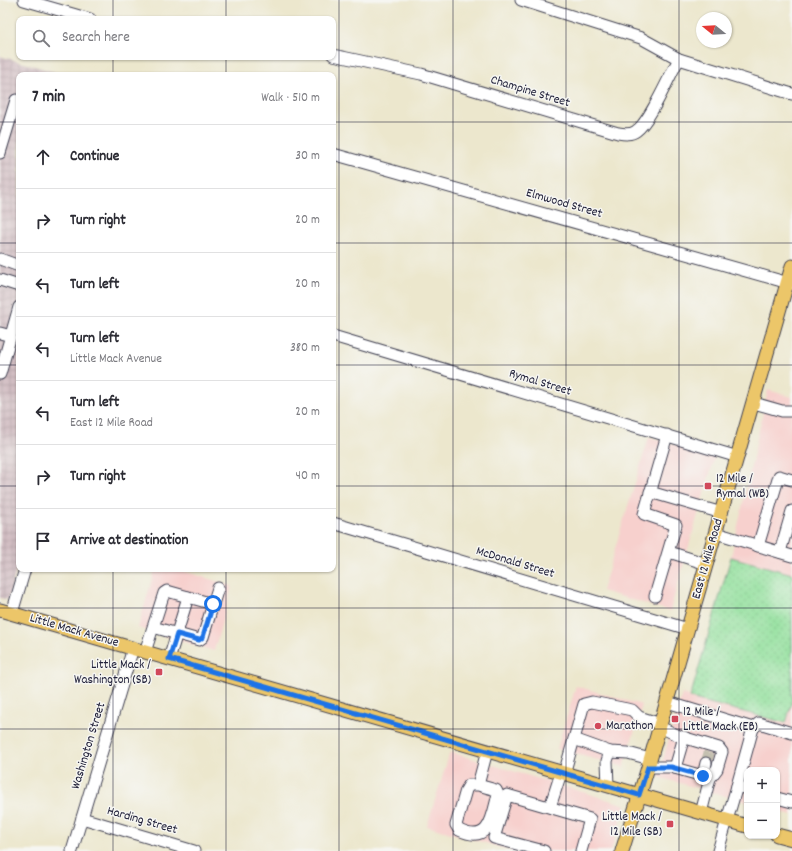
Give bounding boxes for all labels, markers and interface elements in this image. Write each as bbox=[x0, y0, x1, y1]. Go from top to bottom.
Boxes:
north arrow bbox=[696, 12, 732, 48]
search box bbox=[16, 16, 336, 60]
icon: search bbox=[30, 27, 52, 49]
text: Search here bbox=[62, 27, 130, 49]
street label: Champine Street bbox=[488, 71, 572, 113]
text: 7 min bbox=[32, 86, 65, 110]
text: Walk · 510 m bbox=[261, 89, 320, 108]
icon: ahead bbox=[32, 146, 54, 168]
text: Continue bbox=[70, 146, 119, 168]
text: 30 m bbox=[295, 147, 320, 166]
street label: Elmwood Street bbox=[524, 184, 605, 224]
icon: right bbox=[32, 210, 54, 232]
text: Turn right bbox=[70, 210, 126, 232]
text: 20 m bbox=[295, 211, 320, 230]
icon: left bbox=[32, 274, 54, 296]
text: Turn left bbox=[70, 274, 119, 296]
text: 20 m bbox=[295, 275, 320, 294]
text: Turn left bbox=[70, 328, 119, 350]
icon: left bbox=[32, 338, 54, 360]
text: 380 m bbox=[290, 339, 320, 358]
text: Little Mack Avenue bbox=[70, 350, 162, 369]
street label: Rymal Street bbox=[506, 365, 574, 402]
text: Turn left bbox=[70, 392, 119, 414]
icon: left bbox=[32, 402, 54, 424]
text: 20 m bbox=[295, 403, 320, 422]
text: East 12 Mile Road bbox=[70, 414, 153, 433]
icon: right bbox=[32, 466, 54, 488]
text: Turn right bbox=[70, 466, 126, 488]
text: 40 m bbox=[296, 467, 320, 486]
place label: 12 Mile / Rymal (WB) bbox=[716, 470, 769, 504]
marker: 12 Mile / Rymal (WB) bbox=[703, 481, 713, 491]
street label: East 12 Mile Road bbox=[687, 517, 729, 601]
icon: arrive bbox=[32, 530, 54, 552]
text: Arrive at destination bbox=[70, 530, 188, 552]
street label: McDonald Street bbox=[473, 542, 557, 584]
route start bbox=[204, 595, 222, 613]
street label: Little Mack Avenue bbox=[27, 609, 121, 653]
place label: Little Mack / Washington (SB) bbox=[74, 656, 151, 690]
marker: Little Mack / Washington (SB) bbox=[154, 667, 164, 677]
street label: Washington Street bbox=[67, 700, 111, 792]
place label: 12 Mile / Little Mack (EB) bbox=[683, 703, 758, 737]
marker: 12 Mile / Little Mack (EB) bbox=[670, 714, 680, 724]
place label: Marathon bbox=[606, 717, 653, 736]
marker: Marathon bbox=[593, 721, 603, 731]
route end bbox=[694, 767, 712, 785]
map controls bbox=[744, 767, 780, 839]
button: + bbox=[744, 767, 780, 803]
street label: Harding Street bbox=[105, 802, 180, 840]
button: − bbox=[744, 803, 780, 839]
place label: Little Mack / 12 Mile (SB) bbox=[602, 808, 662, 842]
marker: Little Mack / 12 Mile (SB) bbox=[665, 819, 675, 829]

